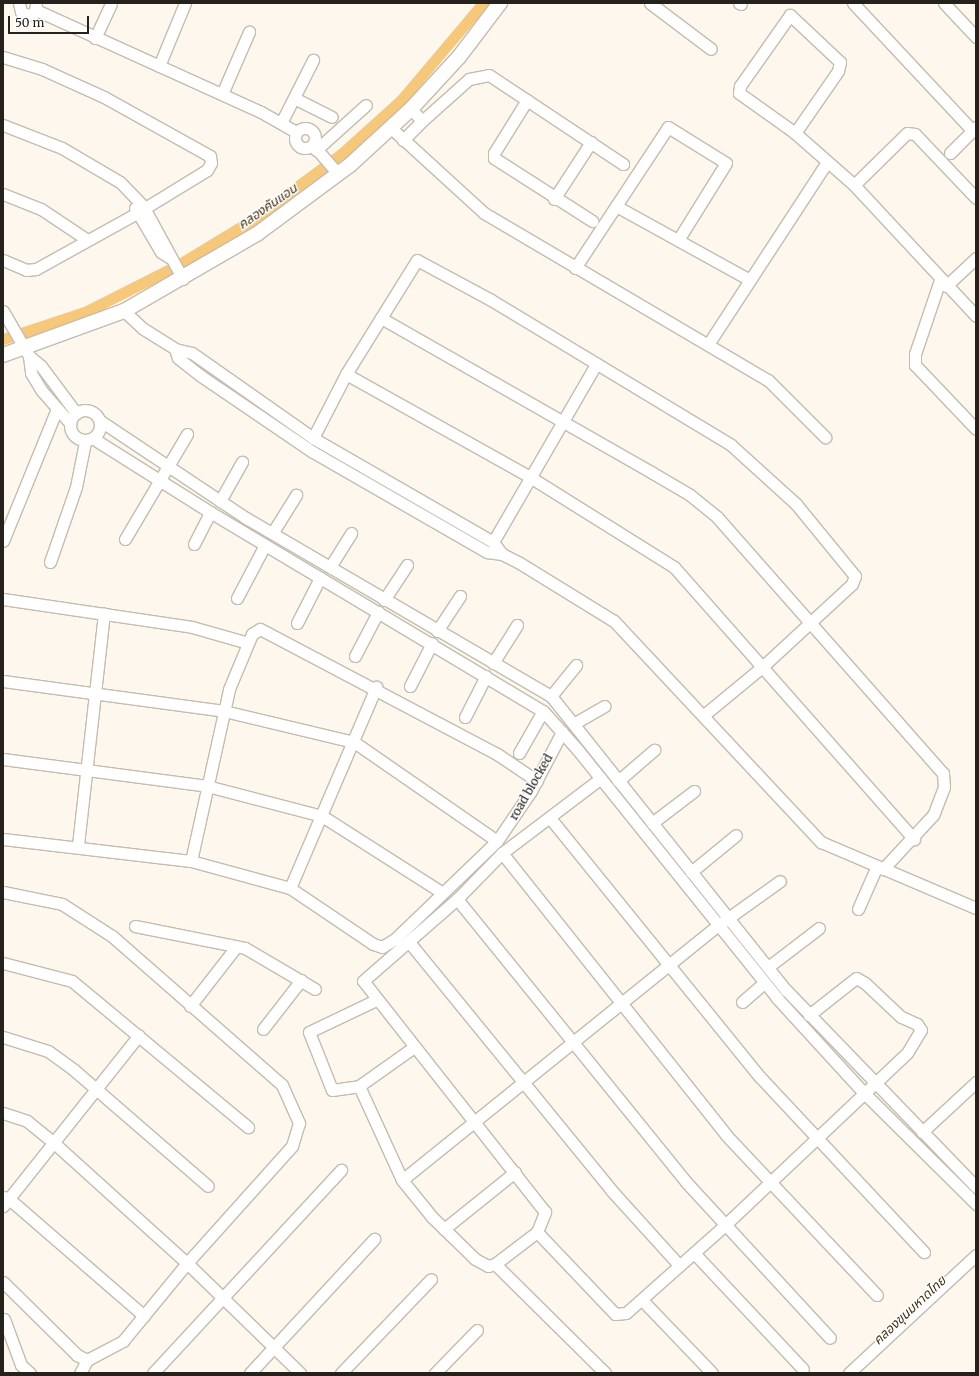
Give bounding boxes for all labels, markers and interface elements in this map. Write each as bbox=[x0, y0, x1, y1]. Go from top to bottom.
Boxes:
scale bar bbox=[10, 8, 91, 34]
text: 50 m bbox=[15, 15, 44, 30]
water label: คลองคันแอน bbox=[235, 181, 301, 233]
street label: road blocked bbox=[506, 751, 556, 823]
water label: คลองขุนมหาดไทย bbox=[871, 1273, 949, 1349]

